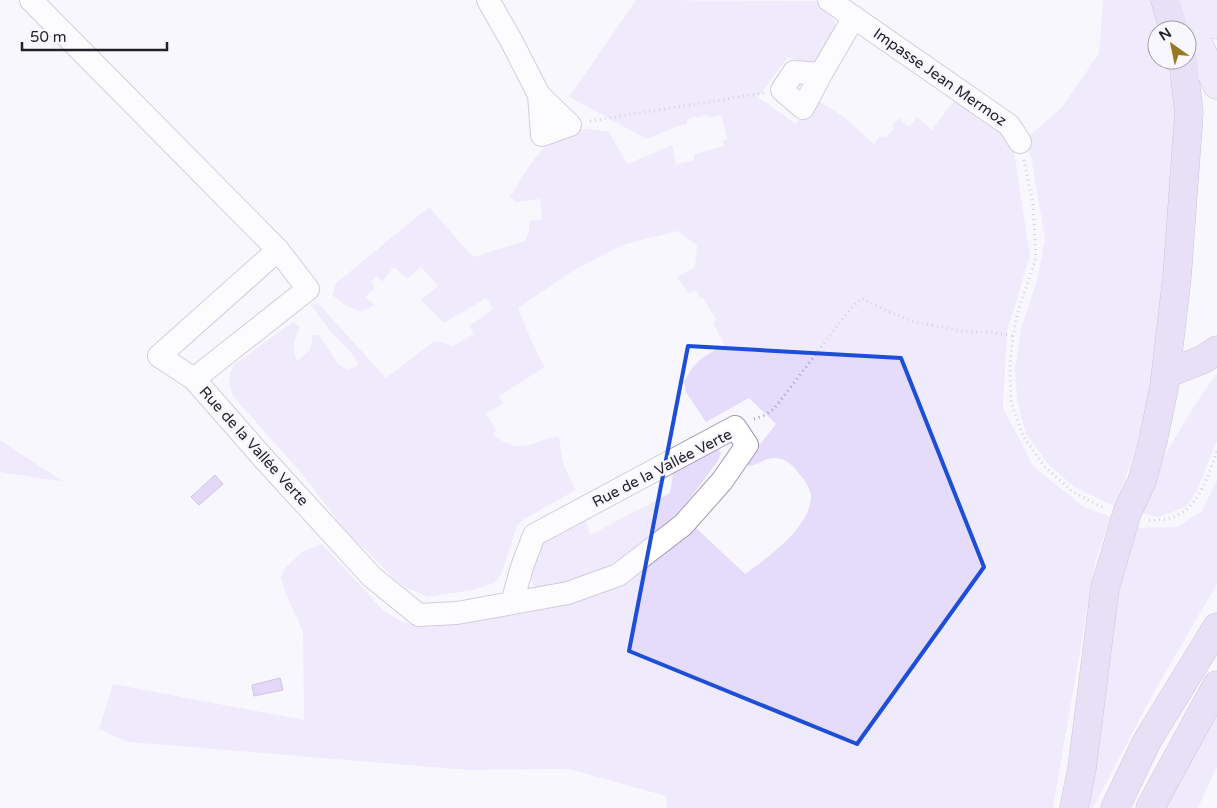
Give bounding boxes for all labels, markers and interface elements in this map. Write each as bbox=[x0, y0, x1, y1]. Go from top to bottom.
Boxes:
scale bar bbox=[22, 20, 168, 52]
north arrow bbox=[1147, 20, 1197, 70]
street label: Impasse Jean Mermoz bbox=[870, 24, 1010, 130]
text: N bbox=[1156, 24, 1175, 45]
text: 50 m bbox=[30, 28, 67, 46]
street label: Rue de la Vallée Verte bbox=[196, 383, 312, 509]
street label: Rue de la Vallée Verte bbox=[589, 425, 735, 511]

